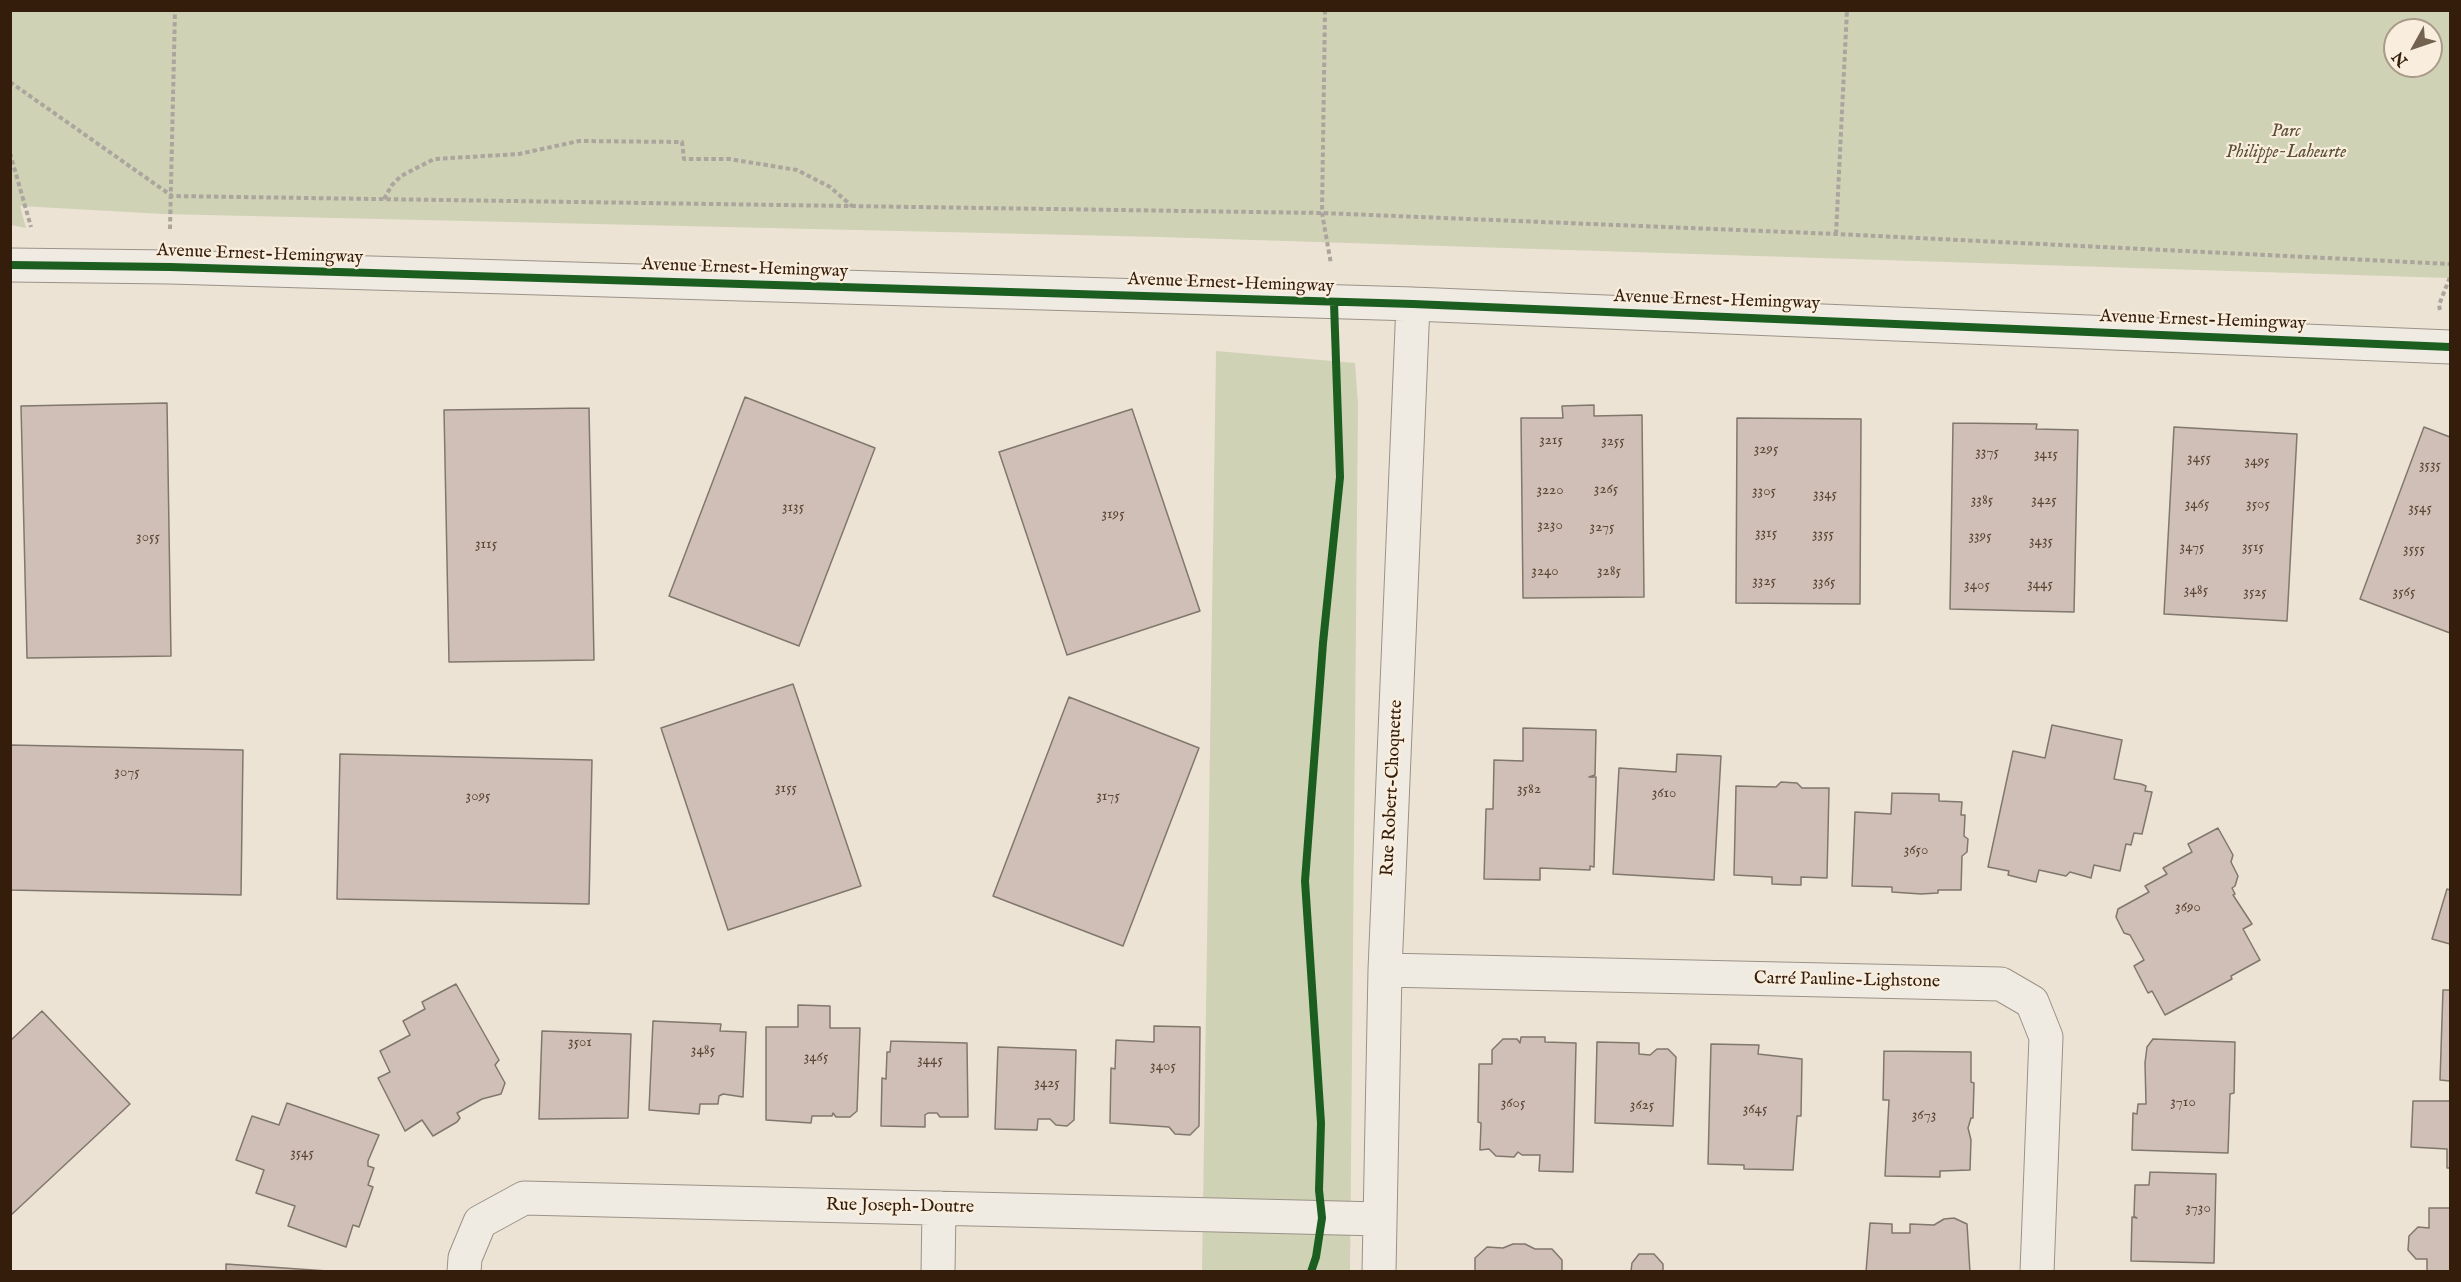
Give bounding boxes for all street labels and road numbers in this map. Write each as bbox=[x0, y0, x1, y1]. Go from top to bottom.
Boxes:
street label: Avenue Ernest-Hemingway bbox=[156, 241, 364, 269]
street label: Avenue Ernest-Hemingway bbox=[641, 255, 849, 283]
street label: Avenue Ernest-Hemingway bbox=[1127, 270, 1335, 298]
street label: Avenue Ernest-Hemingway bbox=[1613, 287, 1821, 315]
street label: Avenue Ernest-Hemingway bbox=[2099, 307, 2307, 335]
street label: Rue Robert-Choquette bbox=[1378, 699, 1408, 877]
street label: Carré Pauline-Lighstone bbox=[1754, 969, 1940, 993]
street label: Rue Joseph-Doutre bbox=[826, 1195, 974, 1219]

